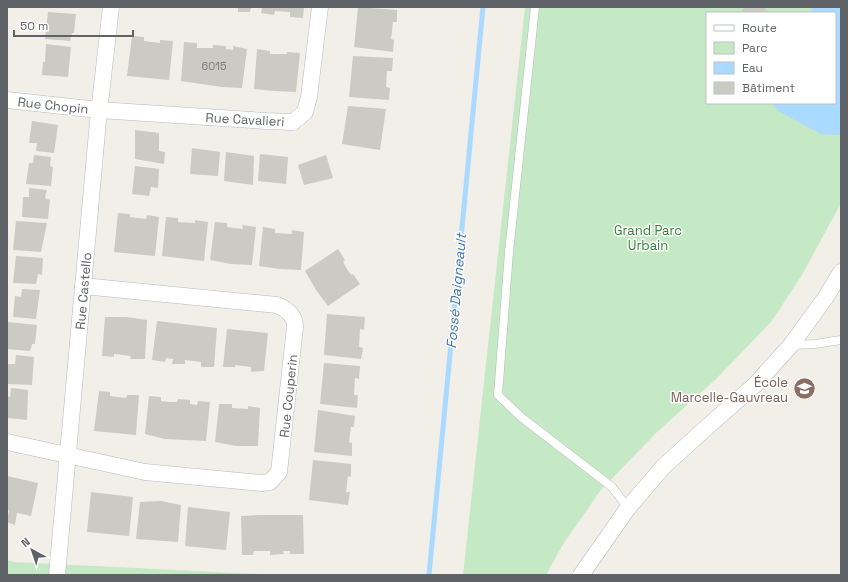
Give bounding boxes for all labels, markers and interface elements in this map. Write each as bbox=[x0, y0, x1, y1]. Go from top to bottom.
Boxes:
scale bar bbox=[14, 12, 133, 38]
legend bbox=[706, 12, 836, 104]
text: 50 m bbox=[20, 18, 48, 34]
text: Route bbox=[742, 20, 777, 36]
text: Parc bbox=[742, 40, 767, 56]
house number: 6015 bbox=[202, 59, 227, 73]
text: Eau bbox=[742, 60, 763, 76]
text: Bâtiment bbox=[742, 80, 795, 96]
street label: Rue Chopin bbox=[17, 93, 89, 118]
street label: Rue Cavalieri bbox=[205, 109, 285, 130]
park label: Grand Parc Urbain bbox=[614, 222, 682, 254]
water label: Fossé Daigneault bbox=[442, 231, 470, 349]
street label: Rue Castello bbox=[72, 252, 95, 330]
street label: Rue Couperin bbox=[276, 354, 301, 439]
place label: École Marcelle-Gauvreau bbox=[671, 374, 788, 406]
school or university icon: École Marcelle-Gauvreau bbox=[791, 376, 817, 402]
north arrow bbox=[12, 530, 52, 570]
text: N bbox=[18, 535, 33, 550]

